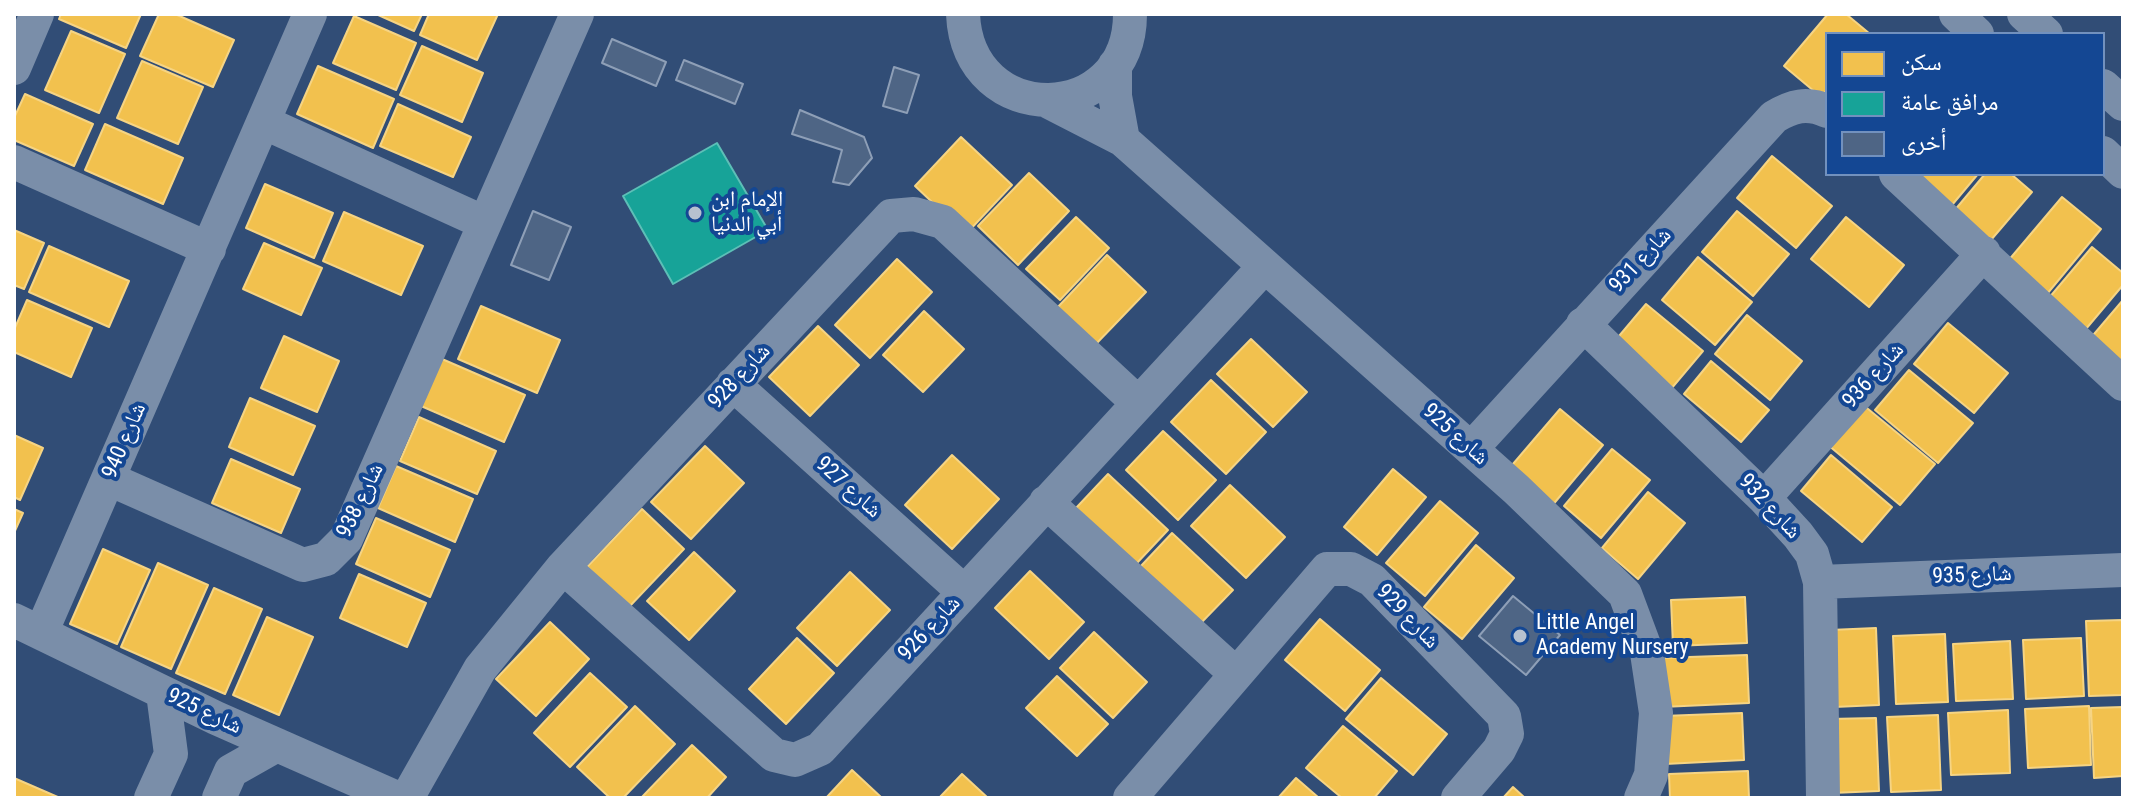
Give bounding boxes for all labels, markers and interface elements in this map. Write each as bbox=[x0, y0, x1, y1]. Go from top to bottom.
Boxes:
legend bbox=[1825, 32, 2105, 176]
text: سكن bbox=[1901, 48, 1942, 76]
text: مرافق عامة bbox=[1901, 88, 1998, 116]
text: أخرى bbox=[1901, 128, 1947, 156]
place label: الإمام ابن أبي الدنيا bbox=[711, 187, 783, 238]
marker: الإمام ابن أبي الدنيا bbox=[686, 204, 704, 222]
street label: شارع 931 bbox=[1604, 223, 1678, 299]
street label: شارع 936 bbox=[1838, 338, 1910, 414]
street label: شارع 928 bbox=[703, 339, 777, 415]
street label: شارع 940 bbox=[97, 399, 153, 483]
street label: شارع 925 bbox=[1417, 399, 1493, 471]
street label: شارع 927 bbox=[810, 452, 886, 524]
street label: شارع 938 bbox=[332, 460, 390, 542]
street label: شارع 932 bbox=[1732, 469, 1806, 545]
street label: شارع 935 bbox=[1932, 561, 2012, 591]
street label: شارع 929 bbox=[1370, 579, 1444, 655]
street label: شارع 926 bbox=[893, 591, 967, 667]
place label: Little Angel Academy Nursery bbox=[1536, 610, 1689, 662]
marker: Little Angel Academy Nursery bbox=[1511, 627, 1529, 645]
street label: شارع 925 bbox=[162, 683, 246, 741]

